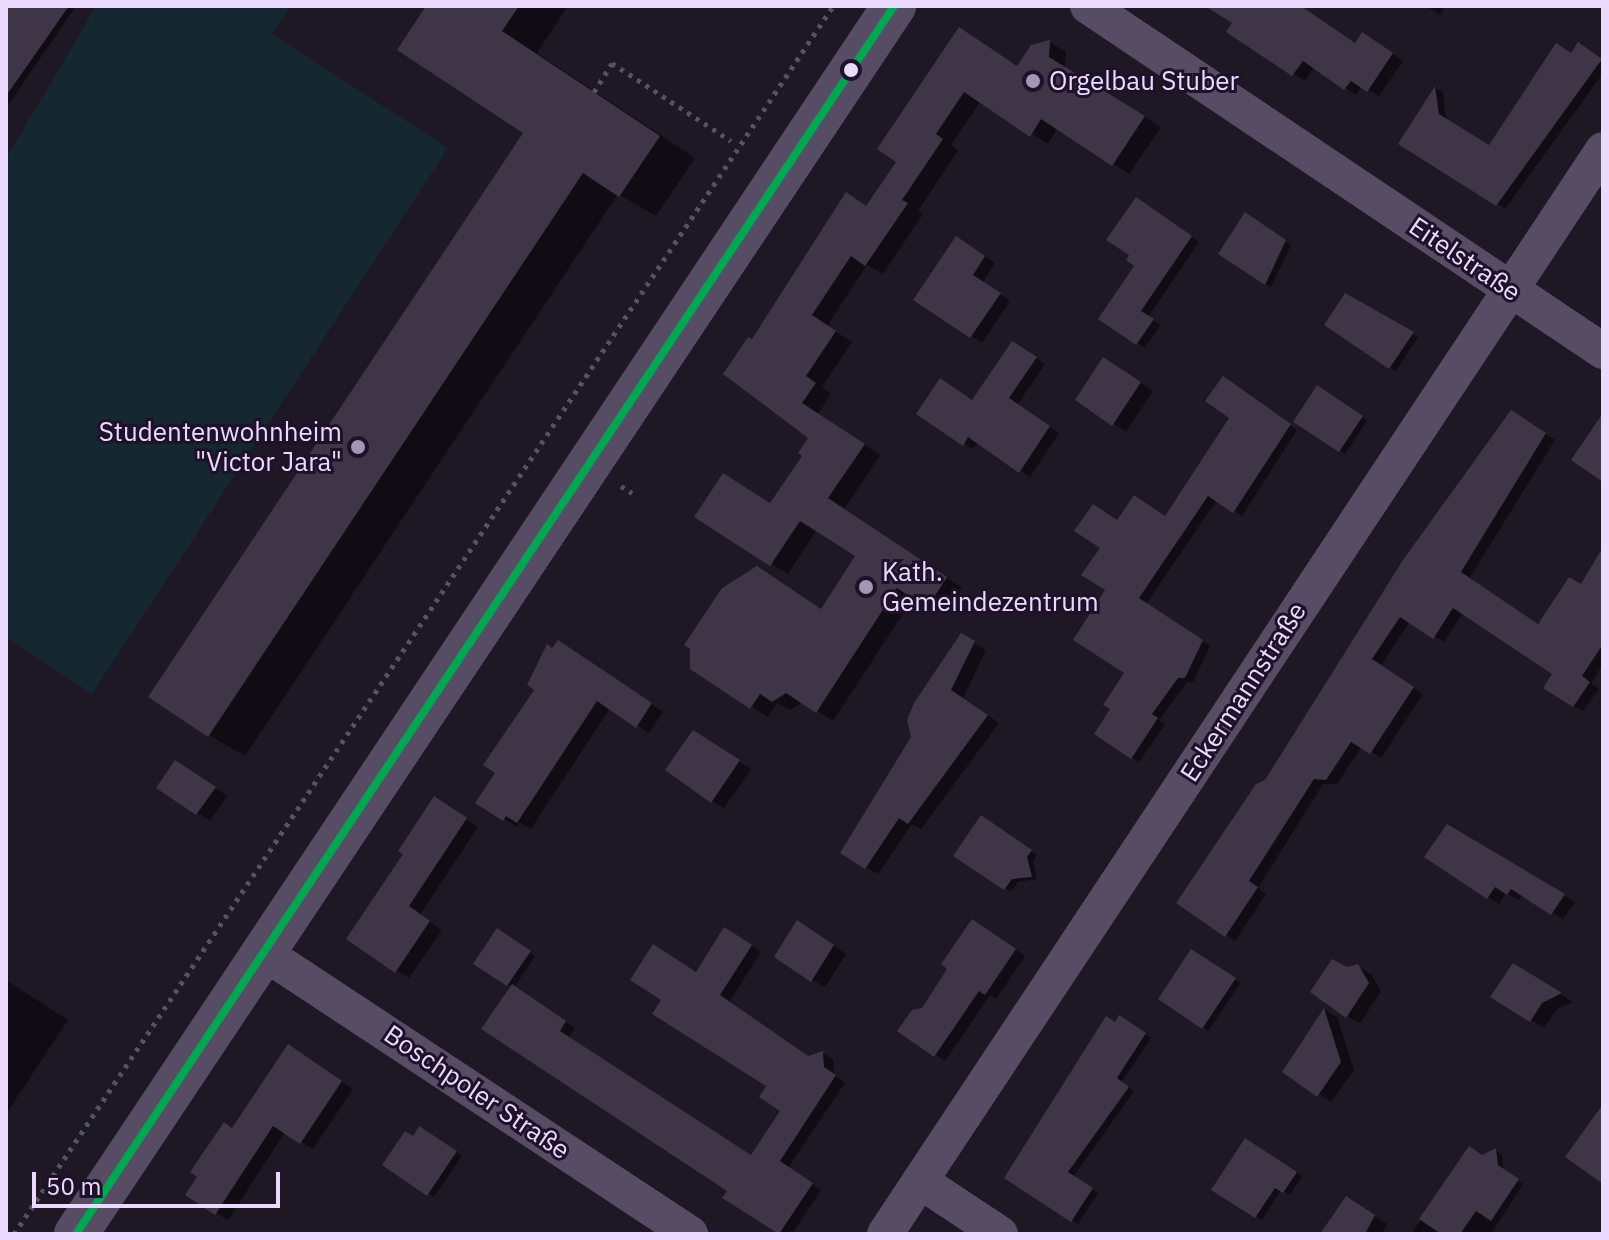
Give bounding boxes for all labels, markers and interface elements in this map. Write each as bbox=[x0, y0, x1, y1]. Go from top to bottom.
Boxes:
unlabelled marker bbox=[843, 62, 859, 78]
place label: Orgelbau Stuber bbox=[1049, 65, 1239, 97]
marker: Orgelbau Stuber bbox=[1024, 72, 1042, 90]
street label: Eitelstraße bbox=[1403, 210, 1527, 308]
place label: Studentenwohnheim "Victor Jara" bbox=[99, 416, 342, 478]
marker: Studentenwohnheim "Victor Jara" bbox=[349, 438, 367, 456]
place label: Kath. Gemeindezentrum bbox=[882, 556, 1099, 618]
marker: Kath. Gemeindezentrum bbox=[857, 578, 875, 596]
street label: Eckermannstraße bbox=[1174, 597, 1312, 787]
street label: Boschpoler Straße bbox=[378, 1018, 576, 1166]
scale bar bbox=[36, 1156, 284, 1206]
text: 50 m bbox=[46, 1170, 101, 1202]

